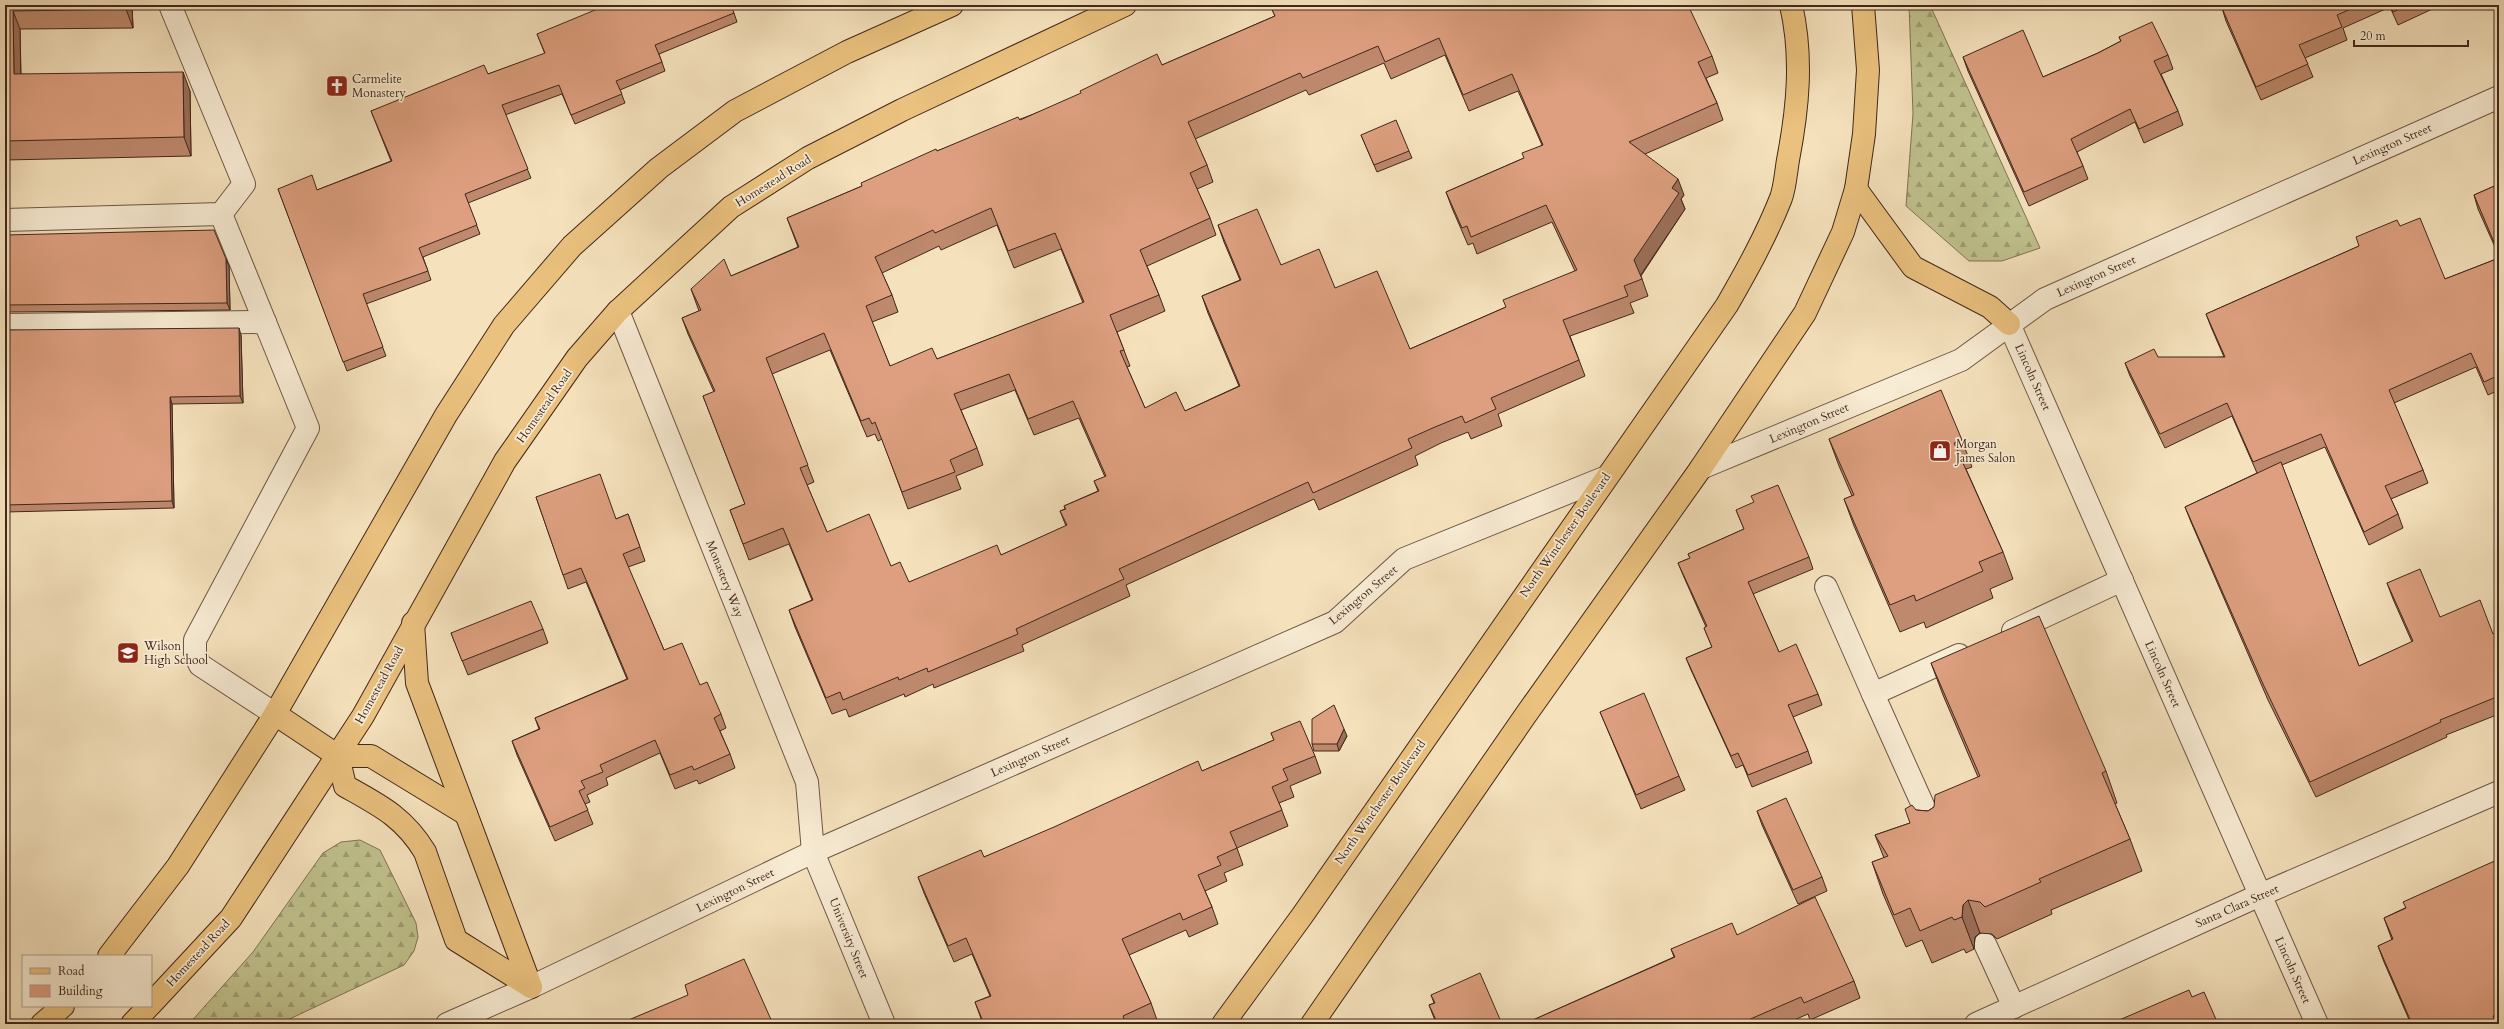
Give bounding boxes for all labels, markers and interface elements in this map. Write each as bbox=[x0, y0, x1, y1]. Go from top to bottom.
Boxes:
scale bar bbox=[2354, 22, 2468, 48]
text: 20 m bbox=[2360, 28, 2387, 44]
place label: Carmelite Monastery bbox=[352, 71, 406, 101]
church icon: Carmelite Monastery bbox=[324, 73, 350, 99]
street label: Lexington Street bbox=[2350, 119, 2434, 169]
street label: Homestead Road bbox=[732, 151, 814, 211]
street label: Lexington Street bbox=[2054, 251, 2138, 301]
street label: Lincoln Street bbox=[2011, 341, 2055, 413]
street label: Homestead Road bbox=[513, 365, 576, 446]
street label: Lexington Street bbox=[1767, 399, 1851, 447]
place label: Morgan James Salon bbox=[1954, 436, 2016, 466]
shop icon: Morgan James Salon bbox=[1927, 438, 1953, 464]
street label: North Winchester Boulevard bbox=[1516, 469, 1614, 600]
street label: Monastery Way bbox=[702, 538, 748, 621]
street label: Lexington Street bbox=[1325, 561, 1401, 628]
place label: Wilson High School bbox=[143, 638, 208, 668]
street label: Lincoln Street bbox=[2141, 638, 2185, 710]
school or university icon: Wilson High School bbox=[115, 640, 141, 666]
street label: Homestead Road bbox=[351, 643, 407, 727]
street label: Lexington Street bbox=[988, 731, 1072, 781]
street label: North Winchester Boulevard bbox=[1331, 736, 1429, 867]
street label: Lexington Street bbox=[693, 864, 777, 916]
street label: Santa Clara Street bbox=[2193, 880, 2281, 931]
street label: University Street bbox=[826, 895, 873, 981]
street label: Homestead Road bbox=[163, 915, 234, 990]
street label: Lincoln Street bbox=[2271, 934, 2315, 1006]
legend bbox=[22, 955, 152, 1007]
text: Road bbox=[58, 963, 85, 979]
text: Building bbox=[58, 983, 103, 999]

